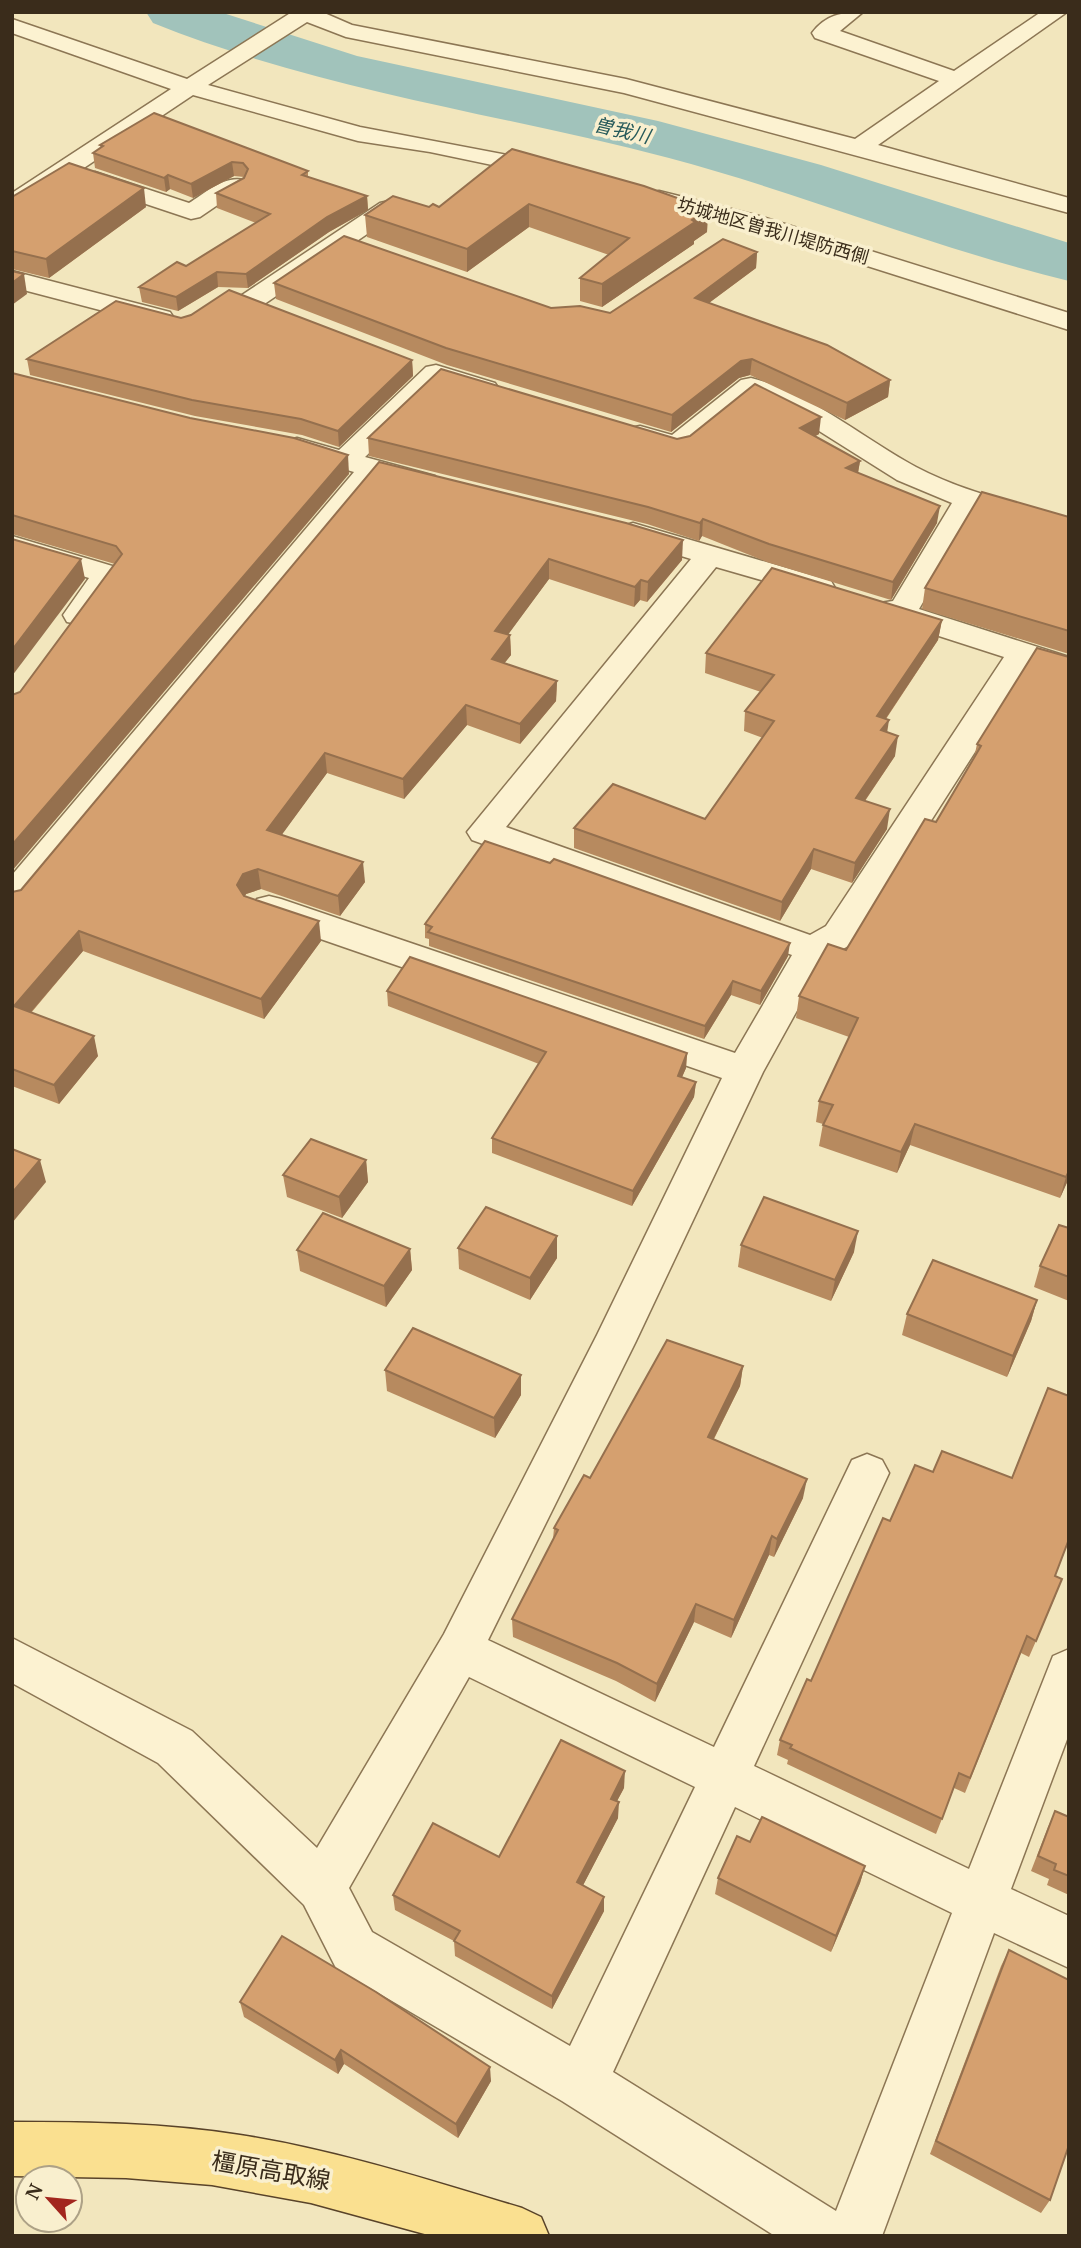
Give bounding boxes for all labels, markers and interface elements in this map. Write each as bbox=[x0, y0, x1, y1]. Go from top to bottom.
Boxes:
water label: 曽我川 bbox=[592, 111, 655, 149]
street label: 坊城地区曽我川堤防西側 bbox=[675, 191, 872, 269]
street label: 橿原高取線 bbox=[209, 2144, 333, 2196]
north arrow bbox=[14, 2164, 84, 2234]
text: N bbox=[19, 2178, 48, 2203]

